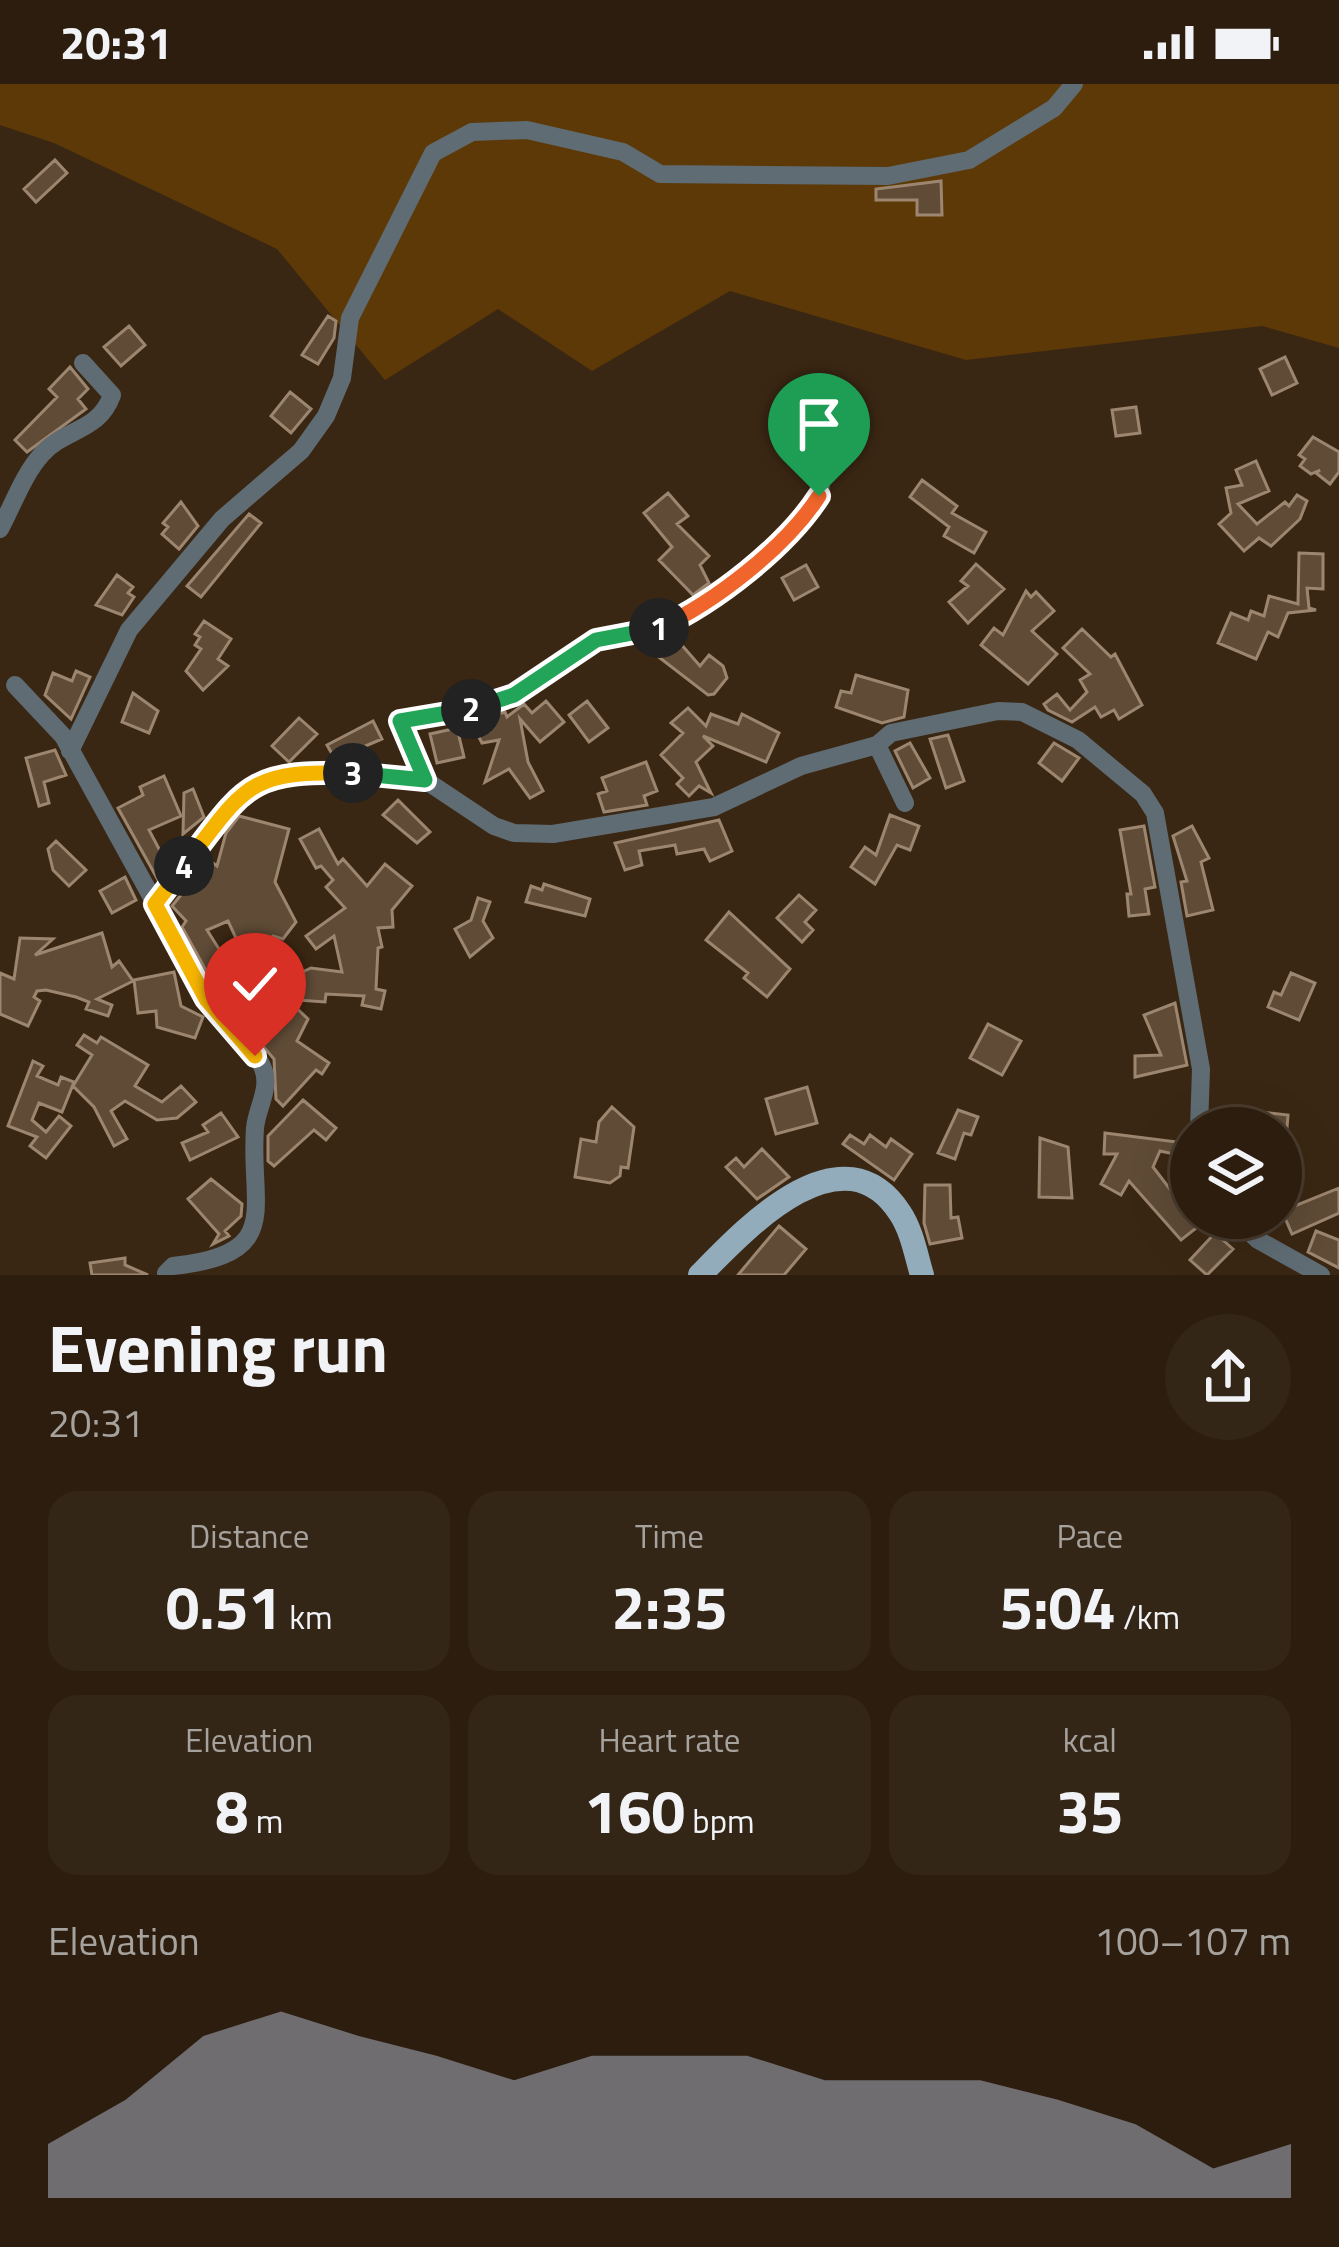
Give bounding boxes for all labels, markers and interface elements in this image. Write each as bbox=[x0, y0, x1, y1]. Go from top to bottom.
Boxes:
text: 20:31 bbox=[60, 8, 172, 76]
pin bbox=[768, 373, 870, 496]
icon: arrive bbox=[786, 391, 852, 457]
pin: 1 bbox=[629, 598, 689, 658]
text: 1 bbox=[650, 603, 668, 653]
pin: 2 bbox=[441, 679, 501, 739]
text: 2 bbox=[462, 684, 480, 734]
pin: 3 bbox=[323, 743, 383, 803]
text: 3 bbox=[344, 748, 362, 798]
pin: 4 bbox=[154, 836, 214, 896]
text: 4 bbox=[175, 841, 193, 891]
pin bbox=[204, 933, 306, 1056]
icon: check bbox=[222, 951, 288, 1017]
map controls bbox=[1170, 1107, 1302, 1239]
button: layers bbox=[1170, 1107, 1302, 1239]
text: Evening run bbox=[48, 1297, 388, 1398]
button: share bbox=[1165, 1314, 1291, 1440]
text: 20:31 bbox=[48, 1393, 144, 1452]
text: Distance bbox=[189, 1511, 309, 1561]
text: Time bbox=[635, 1511, 704, 1561]
text: Pace bbox=[1056, 1511, 1123, 1561]
text: 0.51 bbox=[166, 1561, 282, 1652]
text: 2:35 bbox=[611, 1561, 728, 1652]
text: 5:04 bbox=[1000, 1561, 1116, 1652]
text: km bbox=[282, 1592, 333, 1642]
text: /km bbox=[1116, 1592, 1180, 1642]
text: Elevation bbox=[185, 1715, 313, 1765]
text: Heart rate bbox=[599, 1715, 740, 1765]
text: kcal bbox=[1063, 1715, 1117, 1765]
text: 8 bbox=[215, 1765, 249, 1856]
text: 160 bbox=[584, 1765, 685, 1856]
text: 35 bbox=[1056, 1765, 1123, 1856]
text: m bbox=[249, 1796, 283, 1846]
text: bpm bbox=[685, 1796, 755, 1846]
text: Elevation bbox=[48, 1911, 200, 1970]
text: 100–107 m bbox=[1094, 1911, 1291, 1970]

